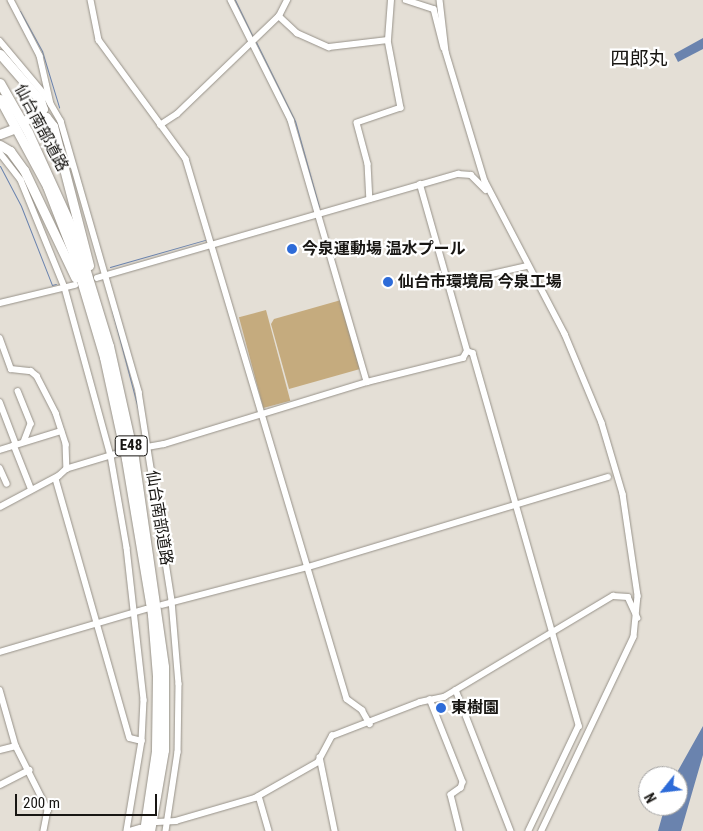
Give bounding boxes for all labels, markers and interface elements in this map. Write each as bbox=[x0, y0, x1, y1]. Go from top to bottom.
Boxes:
district label: 四郎丸 bbox=[611, 48, 667, 70]
street label: 仙台南部道路 bbox=[10, 81, 72, 175]
place label: 今泉運動場 温水プール bbox=[302, 239, 466, 259]
marker: 今泉運動場 温水プール bbox=[286, 243, 298, 255]
place label: 仙台市環境局 今泉工場 bbox=[398, 272, 562, 292]
marker: 仙台市環境局 今泉工場 bbox=[382, 276, 394, 288]
road number: E48 bbox=[114, 434, 148, 458]
street label: 仙台南部道路 bbox=[142, 469, 176, 567]
place label: 東樹園 bbox=[451, 698, 499, 718]
marker: 東樹園 bbox=[435, 702, 447, 714]
north arrow bbox=[638, 766, 688, 816]
scale bar bbox=[18, 784, 160, 816]
text: N bbox=[642, 790, 660, 805]
text: 200 m bbox=[23, 794, 60, 812]

